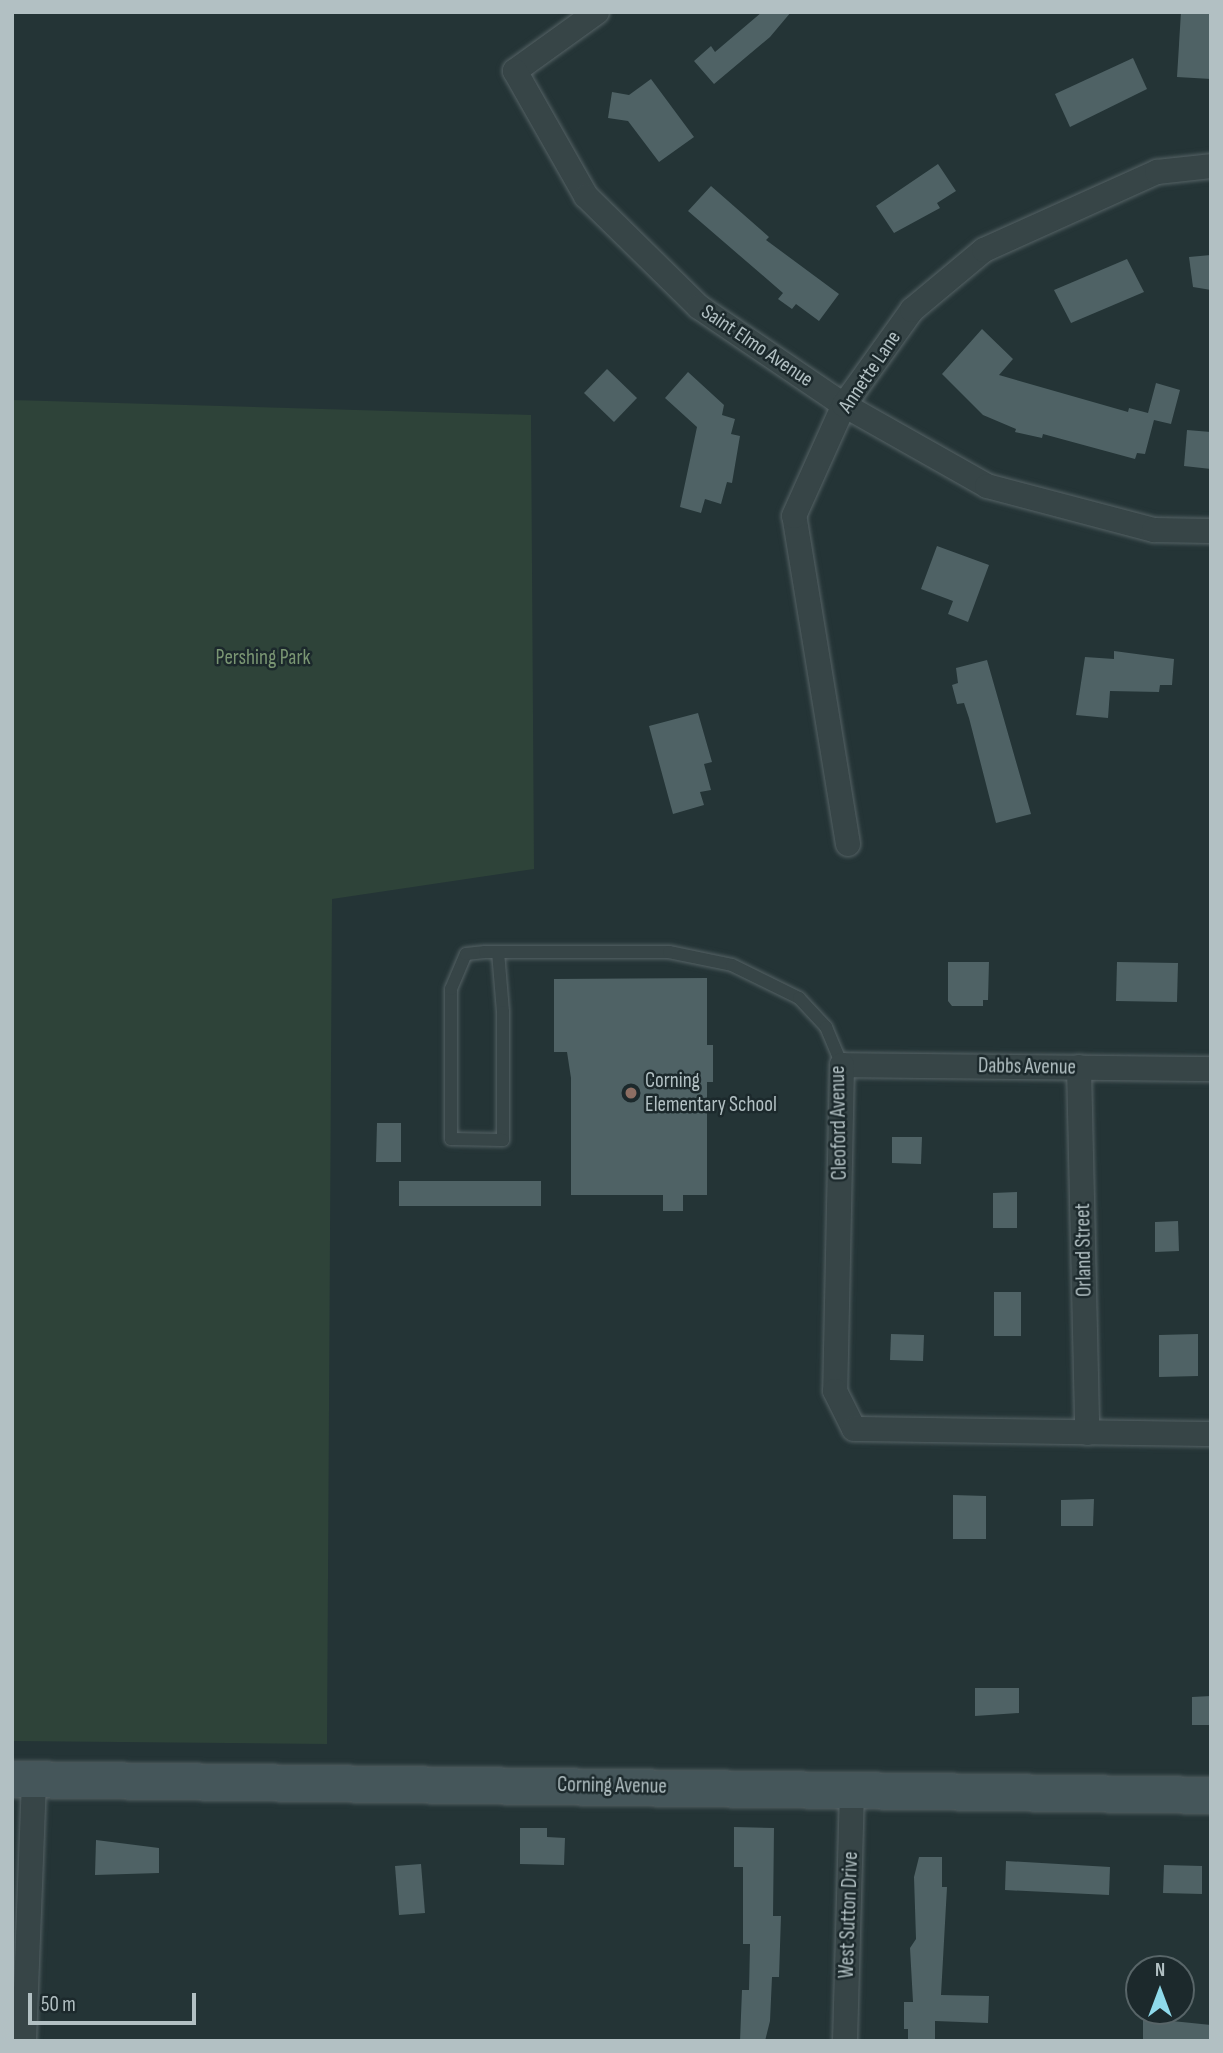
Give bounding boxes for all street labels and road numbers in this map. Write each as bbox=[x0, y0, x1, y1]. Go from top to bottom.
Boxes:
street label: Saint Elmo Avenue bbox=[696, 299, 818, 393]
street label: Annette Lane bbox=[833, 326, 907, 418]
street label: Dabbs Avenue bbox=[978, 1054, 1076, 1080]
street label: Cleoford Avenue bbox=[825, 1065, 853, 1181]
street label: Orland Street bbox=[1071, 1203, 1097, 1297]
street label: Corning Avenue bbox=[557, 1772, 667, 1800]
street label: West Sutton Drive bbox=[834, 1851, 864, 1979]

